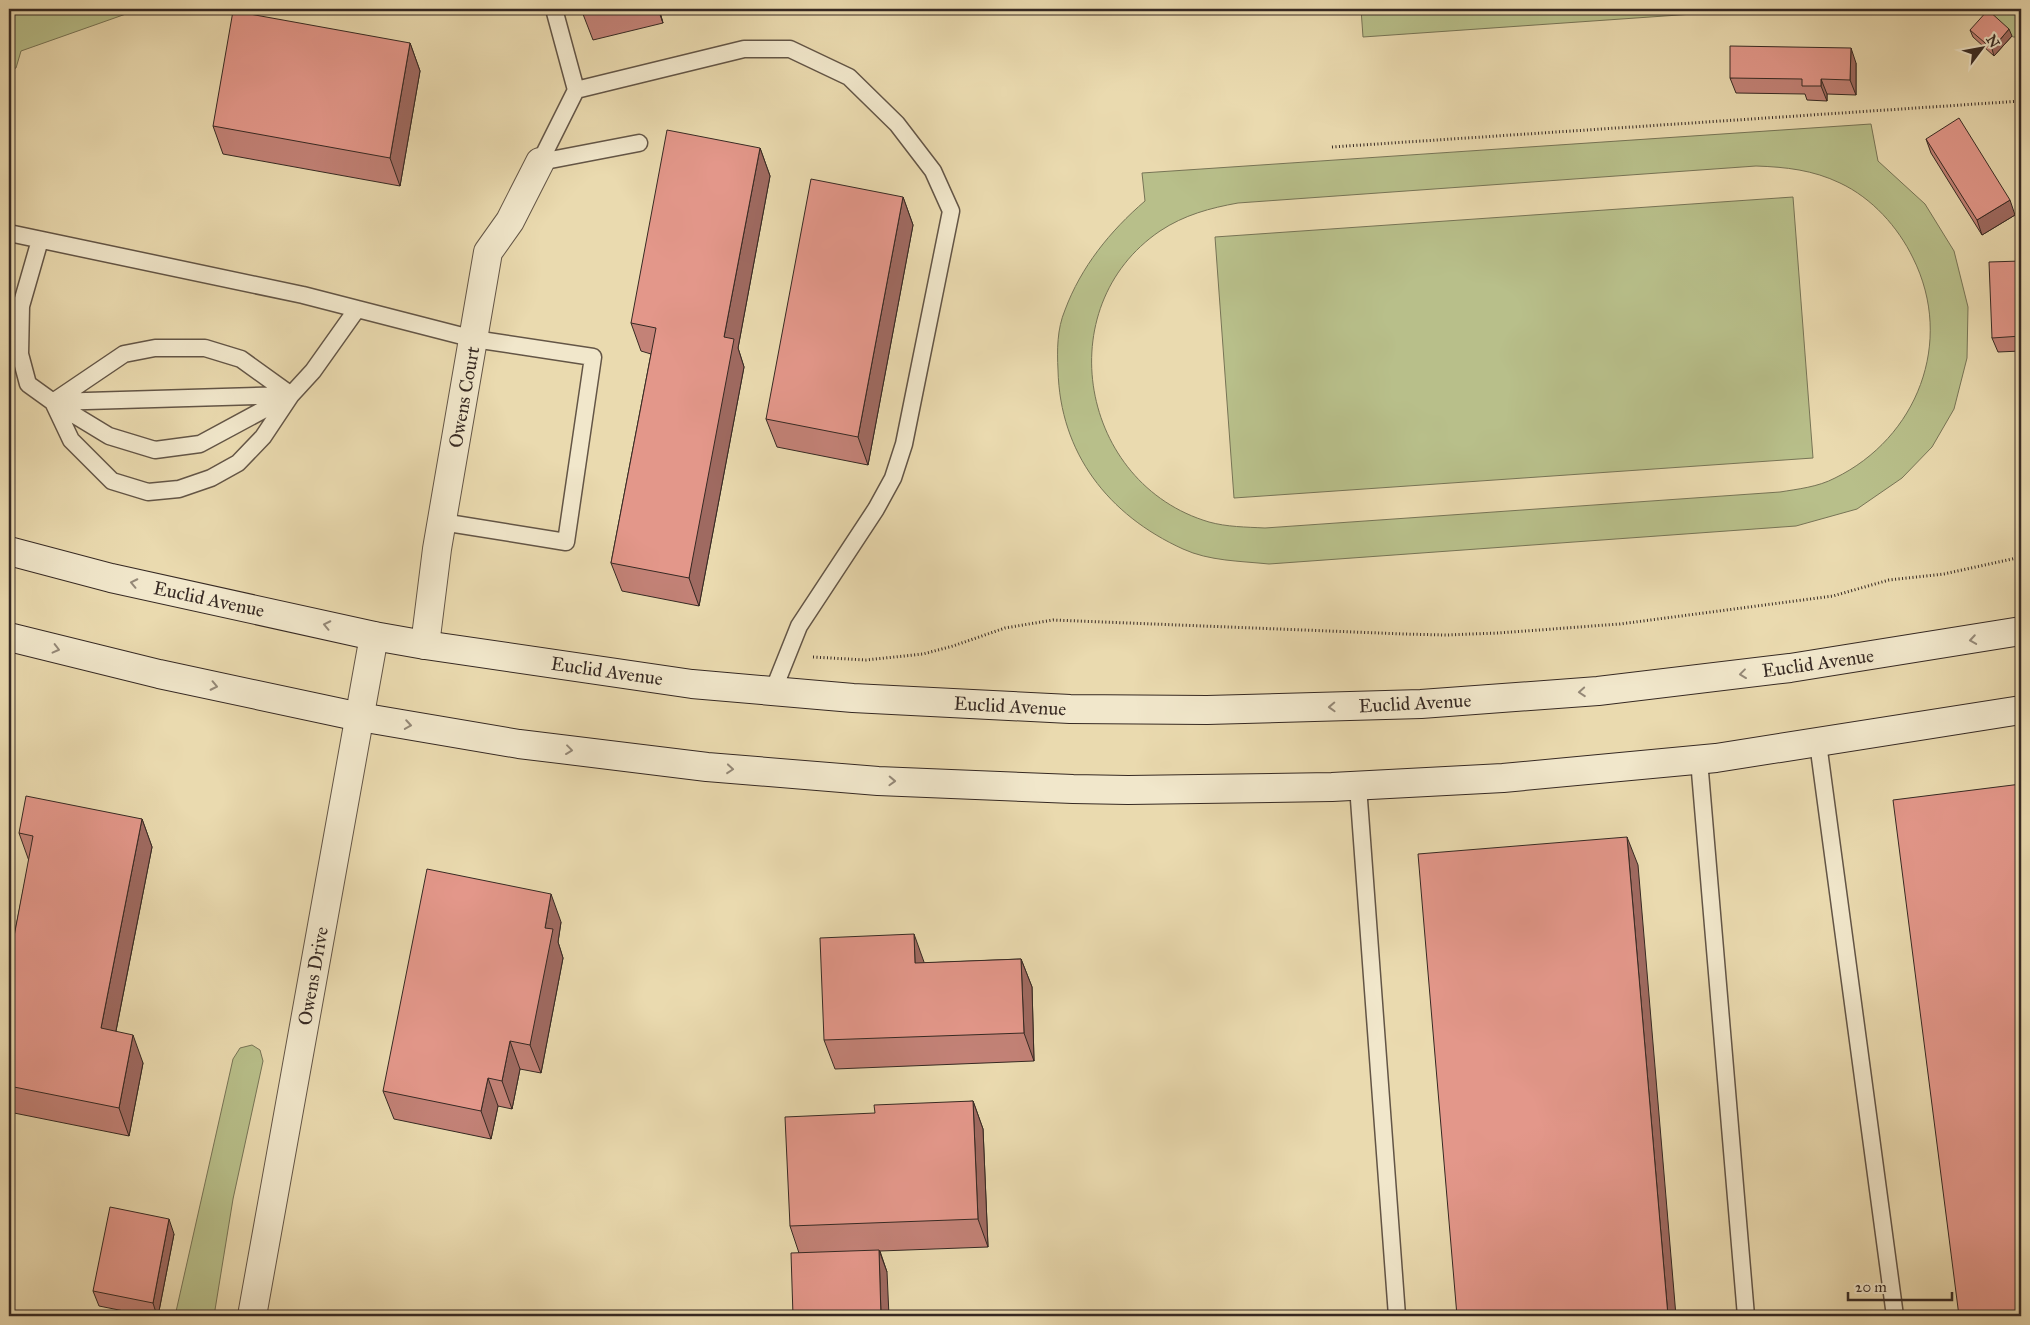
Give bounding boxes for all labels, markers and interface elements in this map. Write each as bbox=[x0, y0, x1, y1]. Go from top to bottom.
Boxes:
north arrow bbox=[1958, 22, 2008, 72]
text: N bbox=[1982, 32, 2003, 51]
street label: Owens Court bbox=[444, 344, 484, 450]
street label: Euclid Avenue bbox=[151, 576, 267, 622]
one-way arrow bbox=[129, 578, 138, 589]
one-way arrow bbox=[322, 620, 331, 631]
one-way arrow bbox=[1969, 634, 1978, 644]
one-way arrow bbox=[52, 643, 61, 654]
street label: Euclid Avenue bbox=[1761, 644, 1875, 682]
street label: Euclid Avenue bbox=[550, 652, 664, 690]
one-way arrow bbox=[1739, 668, 1747, 679]
one-way arrow bbox=[210, 680, 219, 691]
one-way arrow bbox=[1578, 686, 1586, 697]
street label: Euclid Avenue bbox=[1358, 689, 1472, 717]
street label: Euclid Avenue bbox=[953, 692, 1067, 720]
one-way arrow bbox=[1328, 702, 1336, 712]
one-way arrow bbox=[405, 719, 413, 730]
one-way arrow bbox=[565, 744, 573, 755]
one-way arrow bbox=[726, 763, 734, 774]
one-way arrow bbox=[888, 776, 896, 786]
street label: Owens Drive bbox=[293, 925, 333, 1027]
scale bar bbox=[1848, 1270, 1951, 1302]
text: 20 m bbox=[1855, 1278, 1887, 1296]

